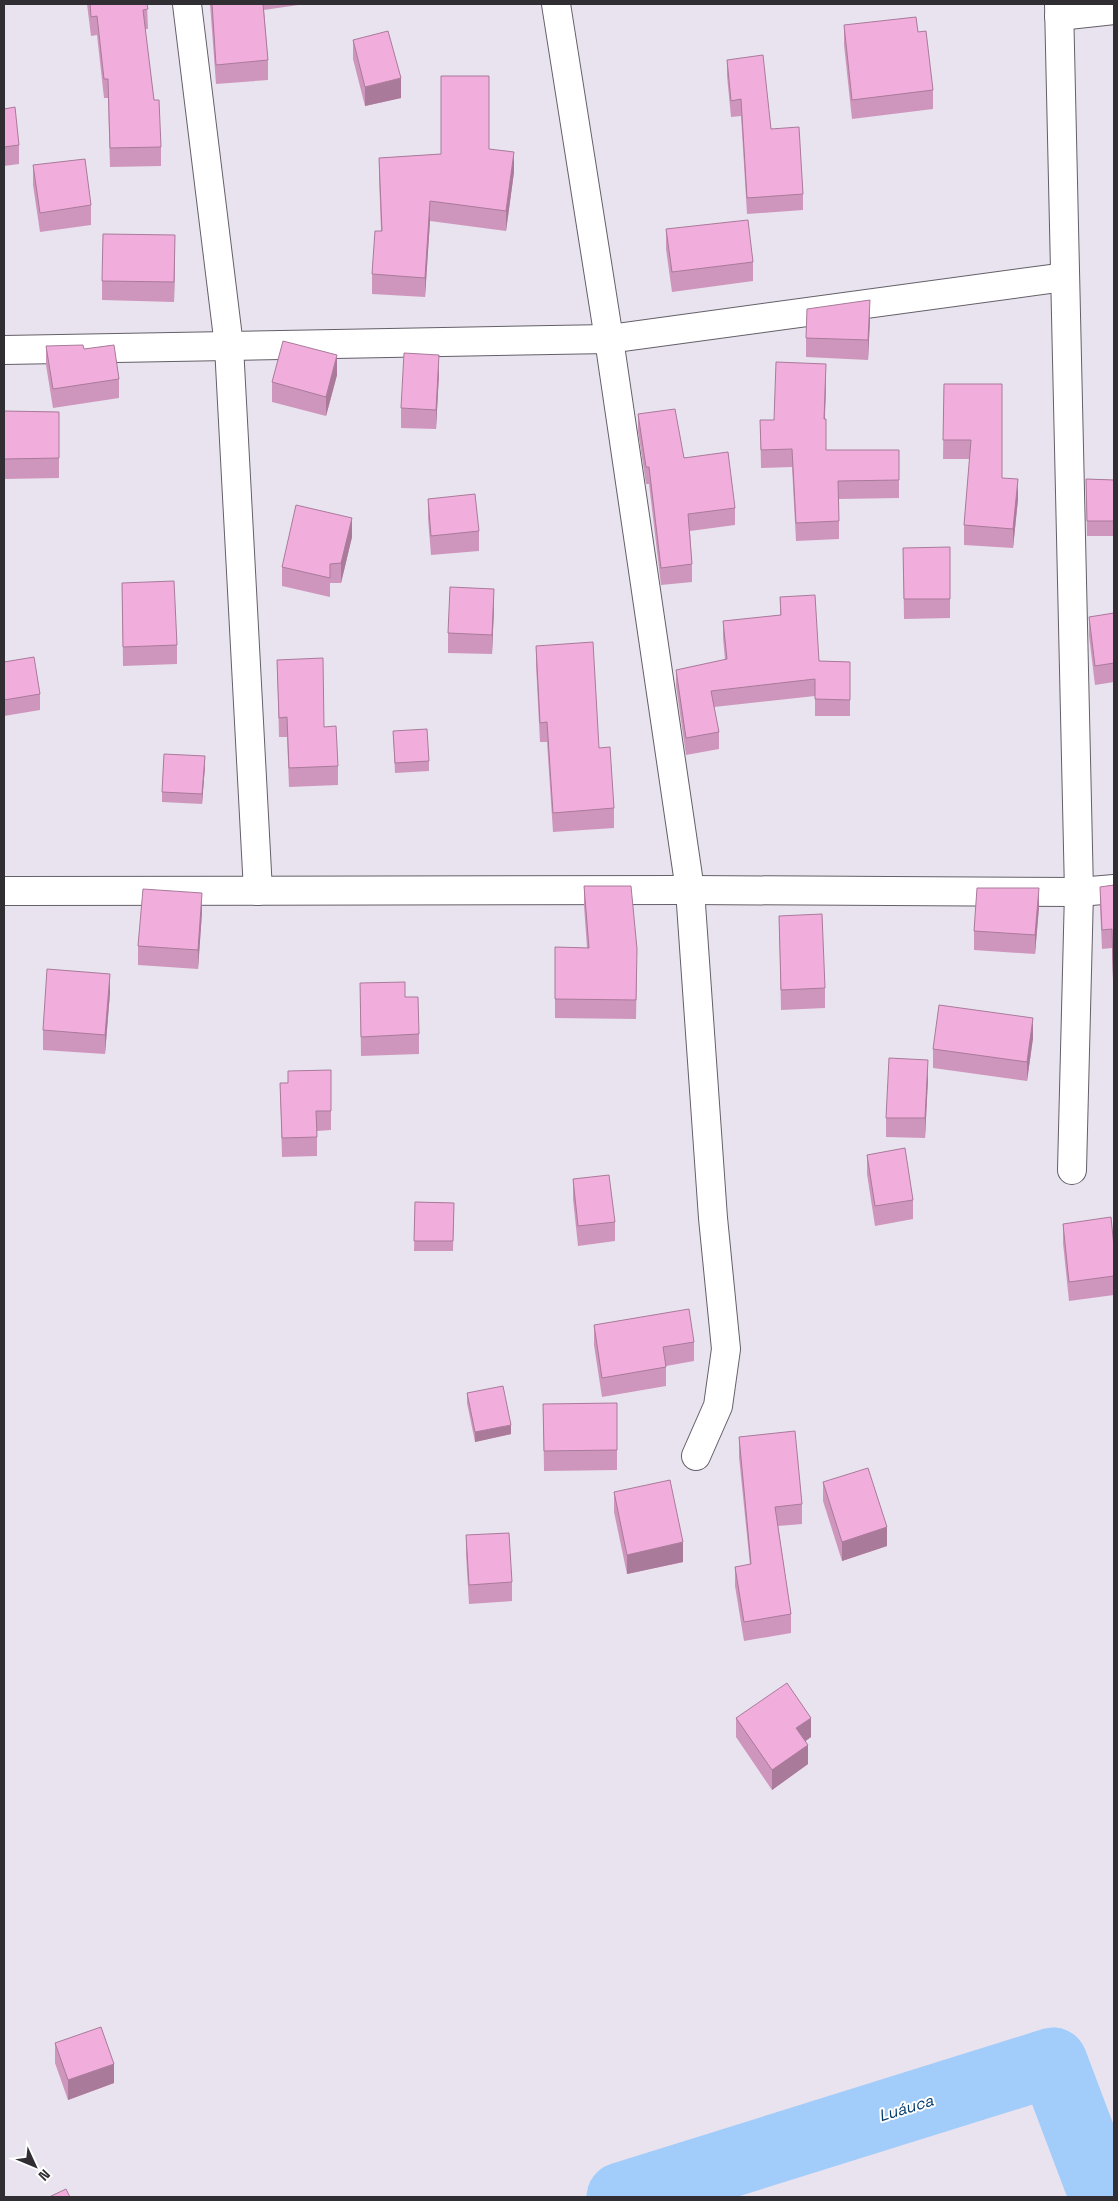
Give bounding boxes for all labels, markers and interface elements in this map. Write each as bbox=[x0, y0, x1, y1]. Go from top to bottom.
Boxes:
water label: Luáuca bbox=[876, 2090, 937, 2126]
north arrow bbox=[10, 2141, 60, 2191]
text: N bbox=[35, 2165, 54, 2185]

